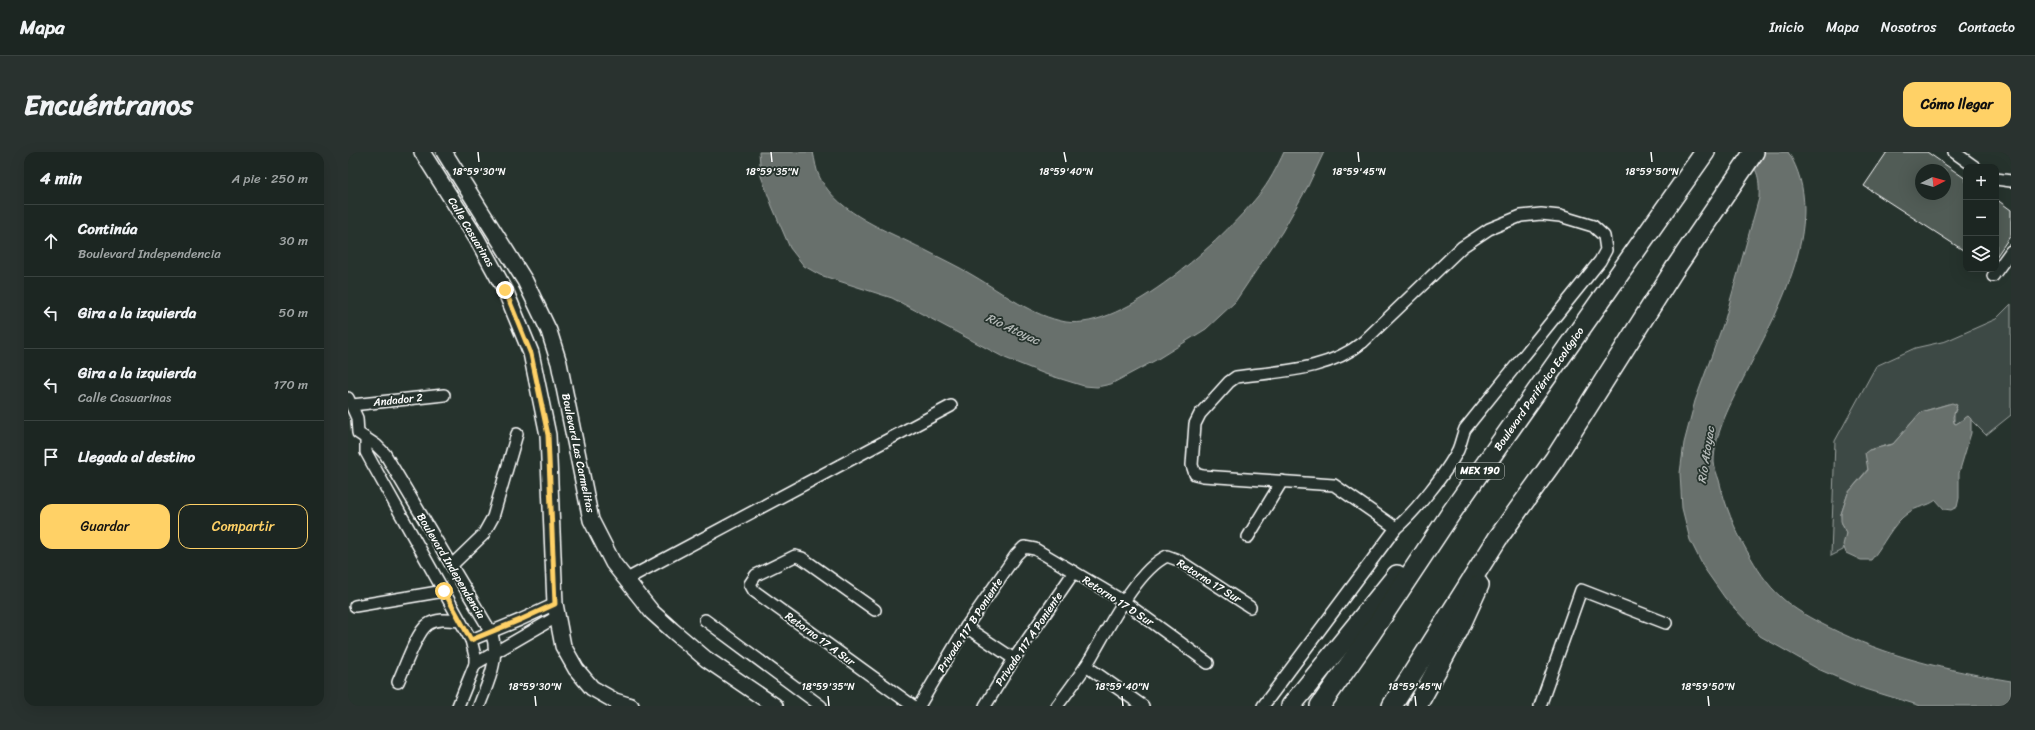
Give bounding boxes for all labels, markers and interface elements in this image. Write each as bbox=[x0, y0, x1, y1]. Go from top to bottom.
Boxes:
text: Mapa bbox=[20, 11, 65, 44]
text: Inicio bbox=[1769, 15, 1804, 40]
text: Mapa bbox=[1826, 15, 1859, 40]
text: Nosotros bbox=[1881, 15, 1936, 40]
text: Contacto bbox=[1958, 15, 2015, 40]
text: Encuéntranos bbox=[24, 80, 193, 129]
button: Cómo llegar bbox=[1903, 82, 2011, 127]
text: 4 min bbox=[40, 163, 82, 193]
text: 18°59'30"N bbox=[452, 163, 506, 181]
text: 18°59'35"N bbox=[745, 163, 799, 181]
text: 18°59'40"N bbox=[1039, 163, 1093, 181]
text: 18°59'45"N bbox=[1332, 163, 1386, 181]
text: 18°59'50"N bbox=[1625, 163, 1679, 181]
north arrow bbox=[1915, 164, 1951, 200]
map controls bbox=[1963, 164, 1999, 272]
button: + bbox=[1963, 164, 1999, 200]
text: A pie · 250 m bbox=[232, 167, 308, 190]
street label: Calle Casuarinas bbox=[443, 193, 500, 271]
button: − bbox=[1963, 200, 1999, 236]
text: Continúa bbox=[78, 216, 137, 242]
text: 30 m bbox=[279, 229, 308, 252]
icon: ahead bbox=[40, 230, 62, 252]
button: layers bbox=[1963, 236, 1999, 272]
text: Boulevard Independencia bbox=[78, 242, 221, 265]
route end bbox=[496, 281, 514, 299]
text: Gira a la izquierda bbox=[78, 300, 196, 326]
text: 50 m bbox=[278, 301, 308, 324]
icon: left bbox=[40, 302, 62, 324]
water label: Río Atoyac bbox=[982, 307, 1045, 351]
street label: Boulevard Periférico Ecológico bbox=[1489, 323, 1589, 455]
text: Gira a la izquierda bbox=[78, 360, 196, 386]
text: 170 m bbox=[273, 373, 308, 396]
icon: left bbox=[40, 374, 62, 396]
text: Calle Casuarinas bbox=[78, 386, 171, 409]
street label: Andador 2 bbox=[371, 388, 424, 412]
street label: Boulevard Las Carmelitas bbox=[556, 392, 600, 515]
water label: Río Atoyac bbox=[1691, 424, 1722, 485]
text: Llegada al destino bbox=[78, 444, 195, 470]
icon: arrive bbox=[40, 446, 62, 468]
road number: MEX 190 bbox=[1456, 463, 1504, 479]
button: Guardar bbox=[40, 504, 170, 549]
button: Compartir bbox=[178, 504, 308, 549]
street label: Boulevard Independencia bbox=[412, 509, 491, 623]
street label: Retorno 17 Sur bbox=[1173, 554, 1246, 609]
street label: Retorno 17 D Sur bbox=[1078, 571, 1159, 632]
street label: Privada 117 B Poniente bbox=[932, 574, 1008, 676]
route start bbox=[435, 582, 453, 600]
street label: Privada 117 A Poniente bbox=[990, 588, 1068, 690]
street label: Retorno 17 A Sur bbox=[781, 607, 860, 672]
text: 18°59'30"N bbox=[508, 678, 562, 696]
text: 18°59'35"N bbox=[801, 678, 855, 696]
text: 18°59'40"N bbox=[1095, 678, 1149, 696]
text: 18°59'45"N bbox=[1388, 678, 1442, 696]
text: 18°59'50"N bbox=[1681, 678, 1735, 696]

